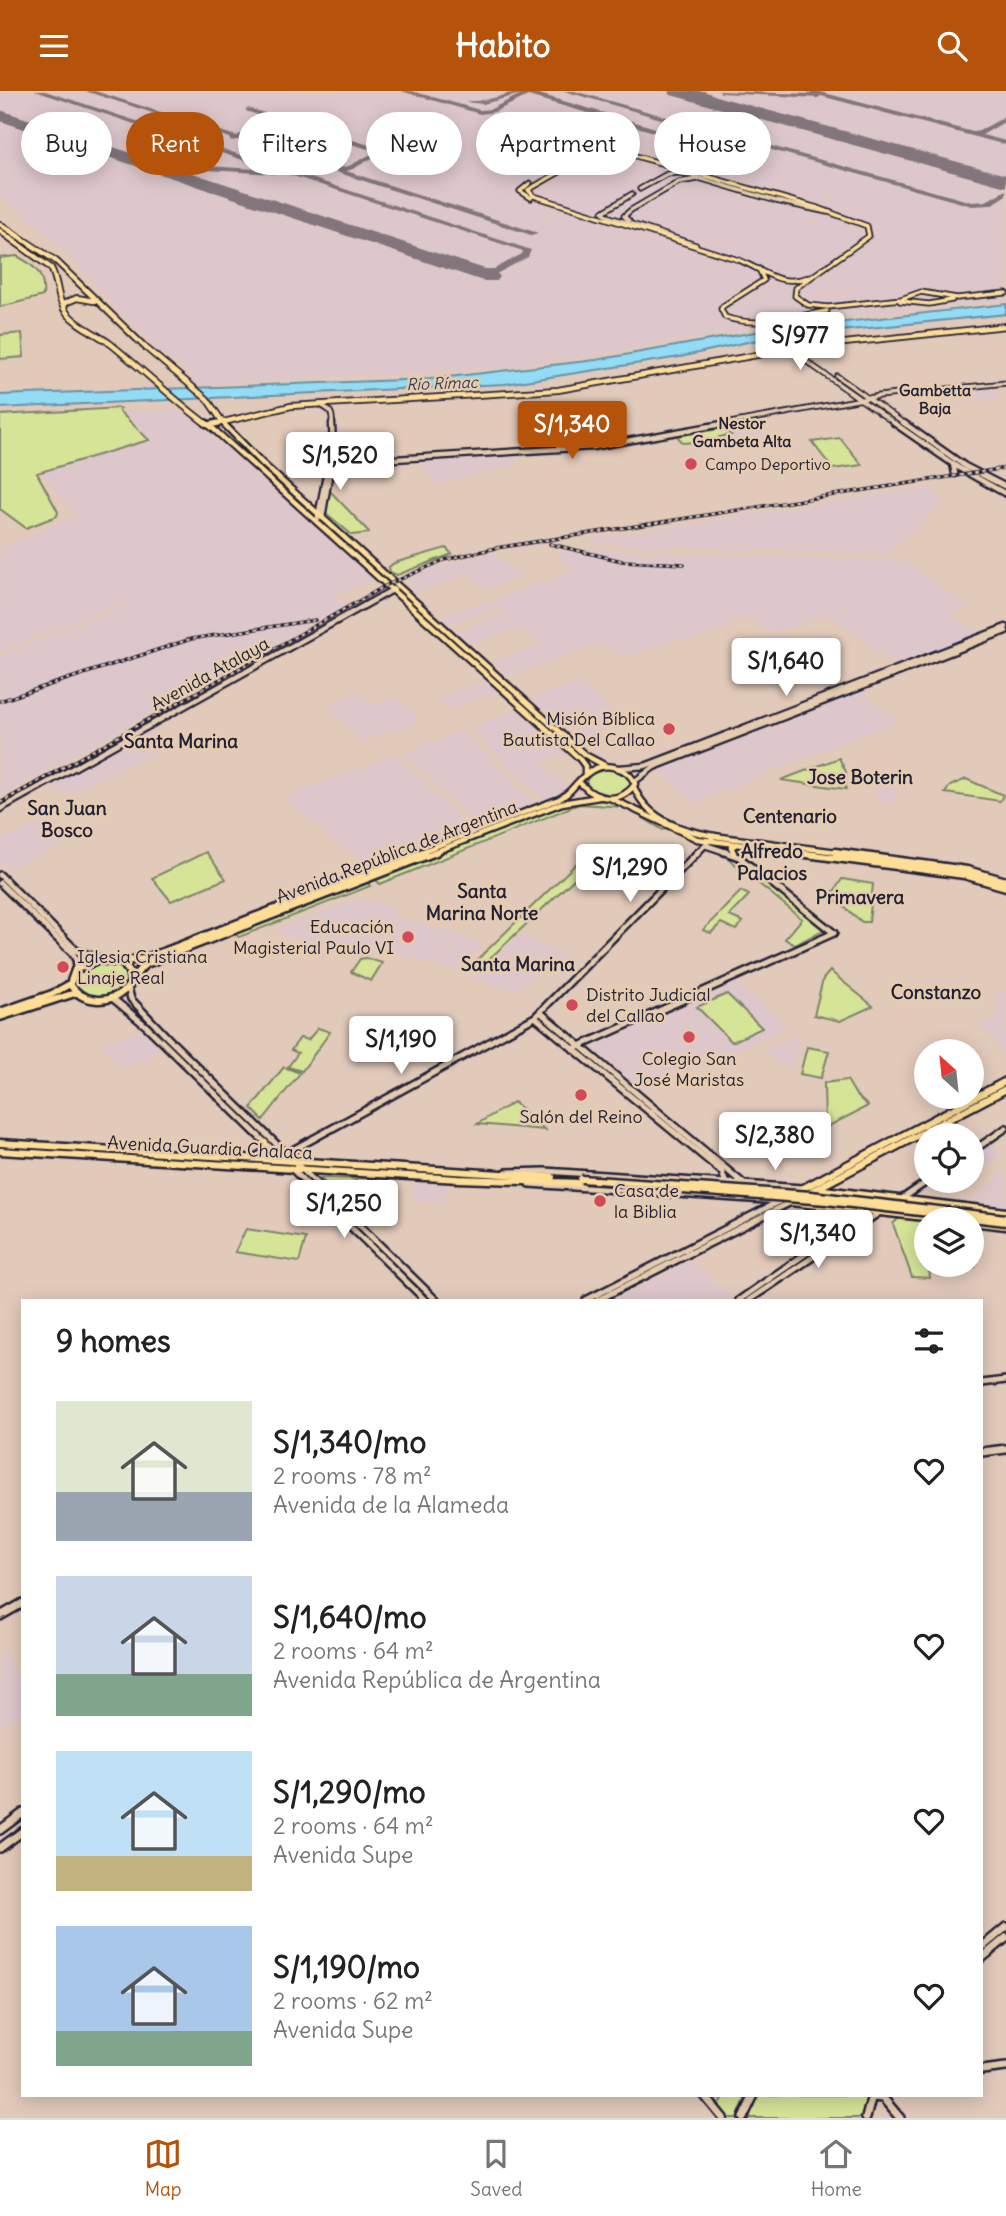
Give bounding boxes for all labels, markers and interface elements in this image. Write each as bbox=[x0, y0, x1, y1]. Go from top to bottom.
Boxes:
text: Habito bbox=[456, 25, 550, 66]
icon: menu bbox=[35, 27, 73, 65]
icon: search bbox=[933, 27, 971, 65]
chip: Buy bbox=[21, 112, 112, 175]
chip: Rent bbox=[126, 112, 224, 175]
chip: Filters bbox=[238, 112, 352, 175]
chip: New bbox=[366, 112, 462, 175]
chip: Apartment bbox=[476, 112, 640, 175]
chip: House bbox=[654, 112, 771, 175]
pin: S/977 bbox=[751, 313, 849, 372]
text: S/977 bbox=[772, 320, 828, 349]
water label: Río Rímac bbox=[406, 372, 480, 394]
district label: Gambetta Baja bbox=[899, 380, 971, 418]
pin: S/1,340 bbox=[507, 401, 637, 461]
text: S/1,340 bbox=[534, 409, 610, 438]
district label: Nestor Gambeta Alta bbox=[693, 413, 791, 451]
pin: S/1,520 bbox=[275, 433, 405, 492]
text: S/1,520 bbox=[302, 440, 378, 469]
place label: Campo Deportivo bbox=[705, 454, 831, 474]
marker: Campo Deportivo bbox=[683, 456, 699, 472]
street label: Avenida Atalaya bbox=[146, 632, 273, 716]
pin: S/1,640 bbox=[721, 639, 851, 698]
text: S/1,640 bbox=[748, 646, 824, 675]
place label: Misión Bíblica Bautista Del Callao bbox=[502, 707, 655, 751]
marker: Misión Bíblica Bautista Del Callao bbox=[661, 721, 677, 737]
district label: Santa Marina bbox=[124, 729, 238, 753]
district label: Jose Boterin bbox=[807, 765, 913, 789]
street label: Avenida República de Argentina bbox=[273, 795, 521, 908]
district label: San Juan Bosco bbox=[27, 796, 107, 842]
district label: Centenario bbox=[743, 804, 837, 828]
district label: Alfredo Palacios bbox=[737, 839, 807, 885]
pin: S/1,290 bbox=[565, 845, 695, 904]
text: S/1,290 bbox=[592, 852, 668, 881]
district label: Santa Marina Norte bbox=[426, 879, 538, 925]
district label: Primavera bbox=[816, 885, 905, 909]
place label: Educación Magisterial Paulo VI bbox=[233, 915, 394, 959]
marker: Educación Magisterial Paulo VI bbox=[400, 929, 416, 945]
place label: Iglesia Cristiana Linaje Real bbox=[77, 945, 207, 989]
district label: Santa Marina bbox=[461, 952, 575, 976]
marker: Iglesia Cristiana Linaje Real bbox=[55, 959, 71, 975]
district label: Constanzo bbox=[891, 980, 982, 1004]
place label: Distrito Judicial del Callao bbox=[586, 983, 711, 1027]
marker: Distrito Judicial del Callao bbox=[564, 997, 580, 1013]
pin: S/1,190 bbox=[336, 1017, 466, 1076]
text: S/1,190 bbox=[365, 1024, 437, 1053]
marker: Colegio San José Maristas bbox=[681, 1029, 697, 1045]
north arrow bbox=[914, 1039, 984, 1109]
map controls bbox=[914, 1039, 984, 1277]
place label: Colegio San José Maristas bbox=[634, 1047, 744, 1091]
marker: Salón del Reino bbox=[573, 1087, 589, 1103]
place label: Salón del Reino bbox=[520, 1105, 643, 1128]
pin: S/2,380 bbox=[710, 1112, 840, 1172]
text: S/2,380 bbox=[735, 1120, 815, 1149]
button: locate bbox=[914, 1123, 984, 1193]
street label: Avenida Guardia Chalaca bbox=[107, 1131, 313, 1164]
place label: Casa de la Biblia bbox=[614, 1179, 679, 1223]
pin: S/1,250 bbox=[279, 1181, 409, 1240]
text: S/1,250 bbox=[306, 1188, 382, 1217]
marker: Casa de la Biblia bbox=[592, 1193, 608, 1209]
button: layers bbox=[914, 1207, 984, 1277]
pin: S/1,340 bbox=[753, 1211, 883, 1270]
text: S/1,340 bbox=[780, 1218, 856, 1247]
text: 9 homes bbox=[56, 1322, 171, 1360]
icon: filters bbox=[910, 1322, 948, 1360]
text: S/1,340/mo bbox=[273, 1423, 426, 1461]
icon: home bbox=[112, 1429, 196, 1513]
icon: heart bbox=[910, 1452, 948, 1490]
text: 2 rooms · 78 m² bbox=[273, 1461, 432, 1490]
text: Avenida de la Alameda bbox=[273, 1490, 509, 1519]
text: S/1,640/mo bbox=[273, 1598, 427, 1636]
icon: home bbox=[112, 1604, 196, 1688]
icon: heart bbox=[910, 1627, 948, 1665]
text: 2 rooms · 64 m² bbox=[273, 1636, 434, 1665]
text: Avenida República de Argentina bbox=[273, 1665, 601, 1694]
text: S/1,290/mo bbox=[273, 1773, 426, 1811]
icon: home bbox=[112, 1779, 196, 1863]
icon: heart bbox=[910, 1802, 948, 1840]
text: 2 rooms · 64 m² bbox=[273, 1811, 434, 1840]
text: Avenida Supe bbox=[273, 1840, 414, 1869]
text: S/1,190/mo bbox=[273, 1948, 420, 1986]
icon: home bbox=[112, 1954, 196, 2038]
icon: heart bbox=[910, 1977, 948, 2015]
text: 2 rooms · 62 m² bbox=[273, 1986, 433, 2015]
text: Avenida Supe bbox=[273, 2015, 414, 2044]
tab: Map bbox=[144, 2135, 182, 2201]
tab: Saved bbox=[470, 2135, 522, 2201]
tab: Home bbox=[811, 2135, 862, 2201]

